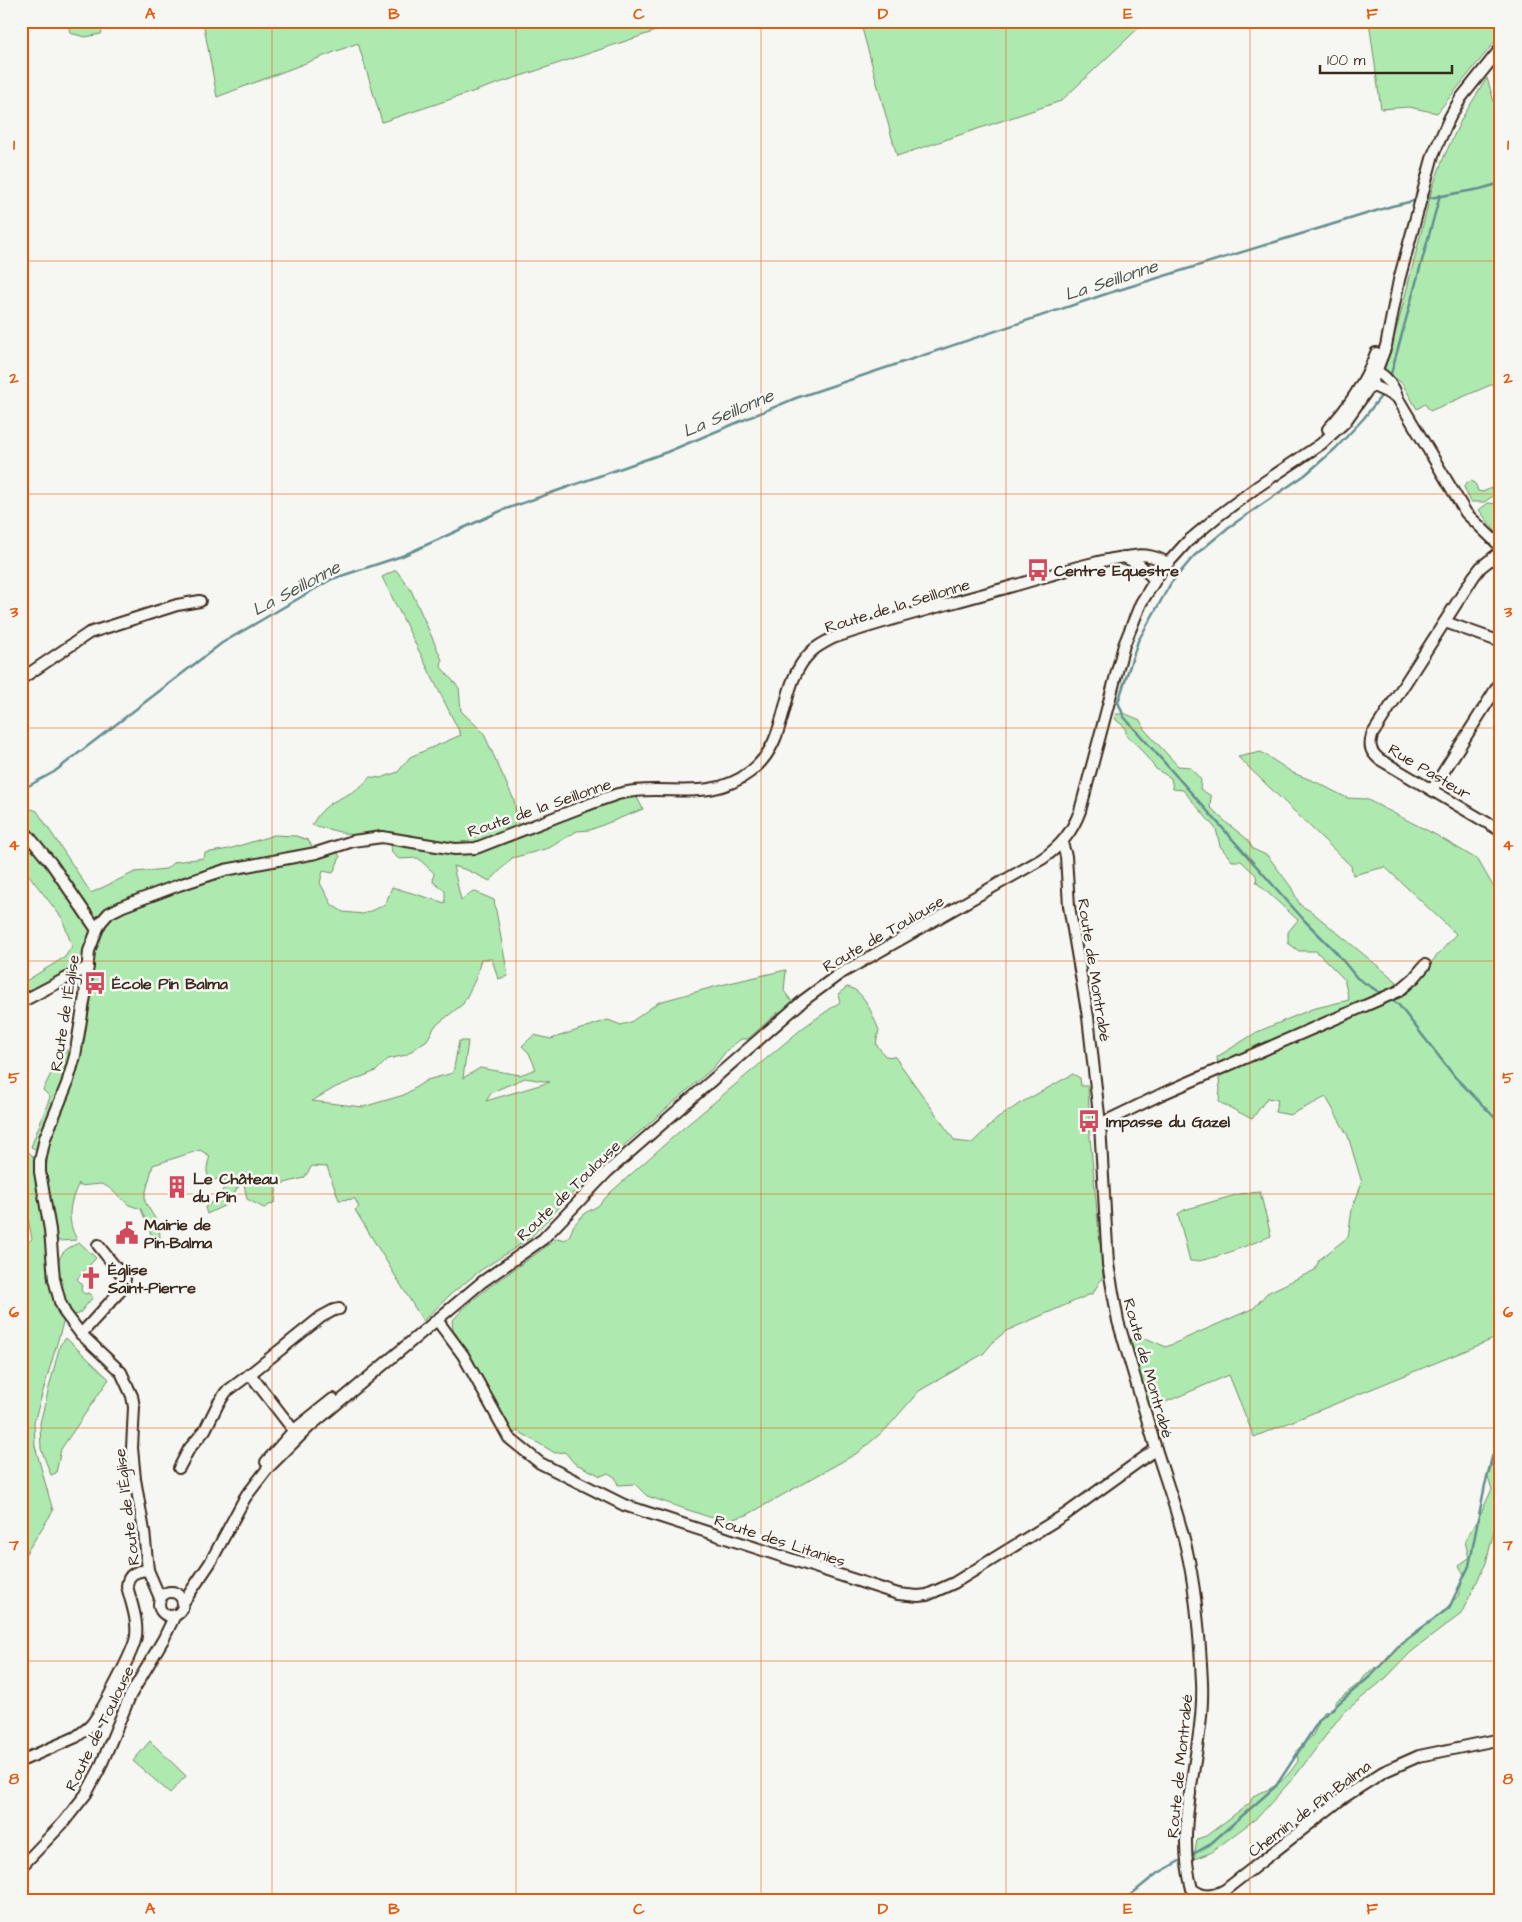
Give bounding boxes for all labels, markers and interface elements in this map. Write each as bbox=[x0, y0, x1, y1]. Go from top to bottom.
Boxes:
text: A bbox=[145, 3, 156, 25]
text: B bbox=[388, 3, 400, 25]
text: C bbox=[633, 3, 645, 25]
text: D bbox=[878, 3, 889, 25]
text: E bbox=[1123, 3, 1133, 25]
text: F bbox=[1366, 3, 1378, 25]
scale bar bbox=[1320, 42, 1452, 74]
text: 100 m bbox=[1327, 50, 1366, 71]
text: 1 bbox=[13, 134, 16, 156]
text: 1 bbox=[1507, 134, 1510, 156]
water label: La Seillonne bbox=[1061, 253, 1162, 307]
text: 2 bbox=[8, 367, 19, 389]
text: 2 bbox=[1502, 367, 1513, 389]
water label: La Seillonne bbox=[679, 383, 779, 444]
water label: La Seillonne bbox=[248, 554, 346, 622]
bus stop icon: Centre Equestre bbox=[1025, 557, 1051, 583]
place label: Centre Equestre bbox=[1054, 560, 1179, 582]
street label: Route de la Seillonne bbox=[822, 573, 973, 638]
text: 3 bbox=[9, 601, 19, 623]
text: 3 bbox=[1503, 601, 1513, 623]
street label: Rue Pasteur bbox=[1384, 738, 1475, 805]
street label: Route de la Seillonne bbox=[465, 773, 614, 843]
text: 4 bbox=[9, 834, 20, 856]
text: 4 bbox=[1503, 834, 1514, 856]
street label: Route de Toulouse bbox=[819, 890, 949, 978]
street label: Route de Montrabé bbox=[1072, 897, 1116, 1044]
street label: Route de l'Église bbox=[45, 953, 86, 1073]
bus stop icon: École Pin Balma bbox=[82, 970, 108, 996]
place label: École Pin Balma bbox=[112, 973, 229, 995]
text: 5 bbox=[8, 1067, 20, 1089]
text: 5 bbox=[1502, 1067, 1514, 1089]
bus stop icon: Impasse du Gazel bbox=[1076, 1108, 1102, 1134]
place label: Impasse du Gazel bbox=[1106, 1111, 1231, 1133]
street label: Route de Toulouse bbox=[512, 1135, 626, 1246]
place label: Le Château du Pin bbox=[192, 1168, 278, 1208]
building icon: Le Château du Pin bbox=[164, 1174, 190, 1200]
place label: Mairie de Pin-Balma bbox=[144, 1214, 213, 1254]
public building icon: Mairie de Pin-Balma bbox=[114, 1220, 140, 1246]
place label: Église Saint-Pierre bbox=[107, 1259, 196, 1299]
church icon: Église Saint-Pierre bbox=[78, 1265, 104, 1291]
street label: Route de Montrabé bbox=[1118, 1296, 1179, 1441]
text: 6 bbox=[9, 1301, 19, 1323]
text: 6 bbox=[1503, 1301, 1513, 1323]
street label: Route de l'Église bbox=[109, 1447, 146, 1567]
street label: Route des Litanies bbox=[711, 1509, 848, 1573]
text: 7 bbox=[8, 1534, 19, 1556]
text: 7 bbox=[1502, 1534, 1513, 1556]
street label: Route de Toulouse bbox=[60, 1662, 140, 1795]
street label: Route de Montrabé bbox=[1161, 1693, 1199, 1839]
street label: Chemin de Pin-Balma bbox=[1244, 1755, 1376, 1862]
text: 8 bbox=[9, 1768, 20, 1790]
text: 8 bbox=[1503, 1768, 1514, 1790]
text: A bbox=[145, 1898, 156, 1920]
text: B bbox=[388, 1898, 400, 1920]
text: C bbox=[633, 1898, 645, 1920]
text: D bbox=[878, 1898, 889, 1920]
text: E bbox=[1123, 1898, 1133, 1920]
text: F bbox=[1366, 1898, 1378, 1920]

